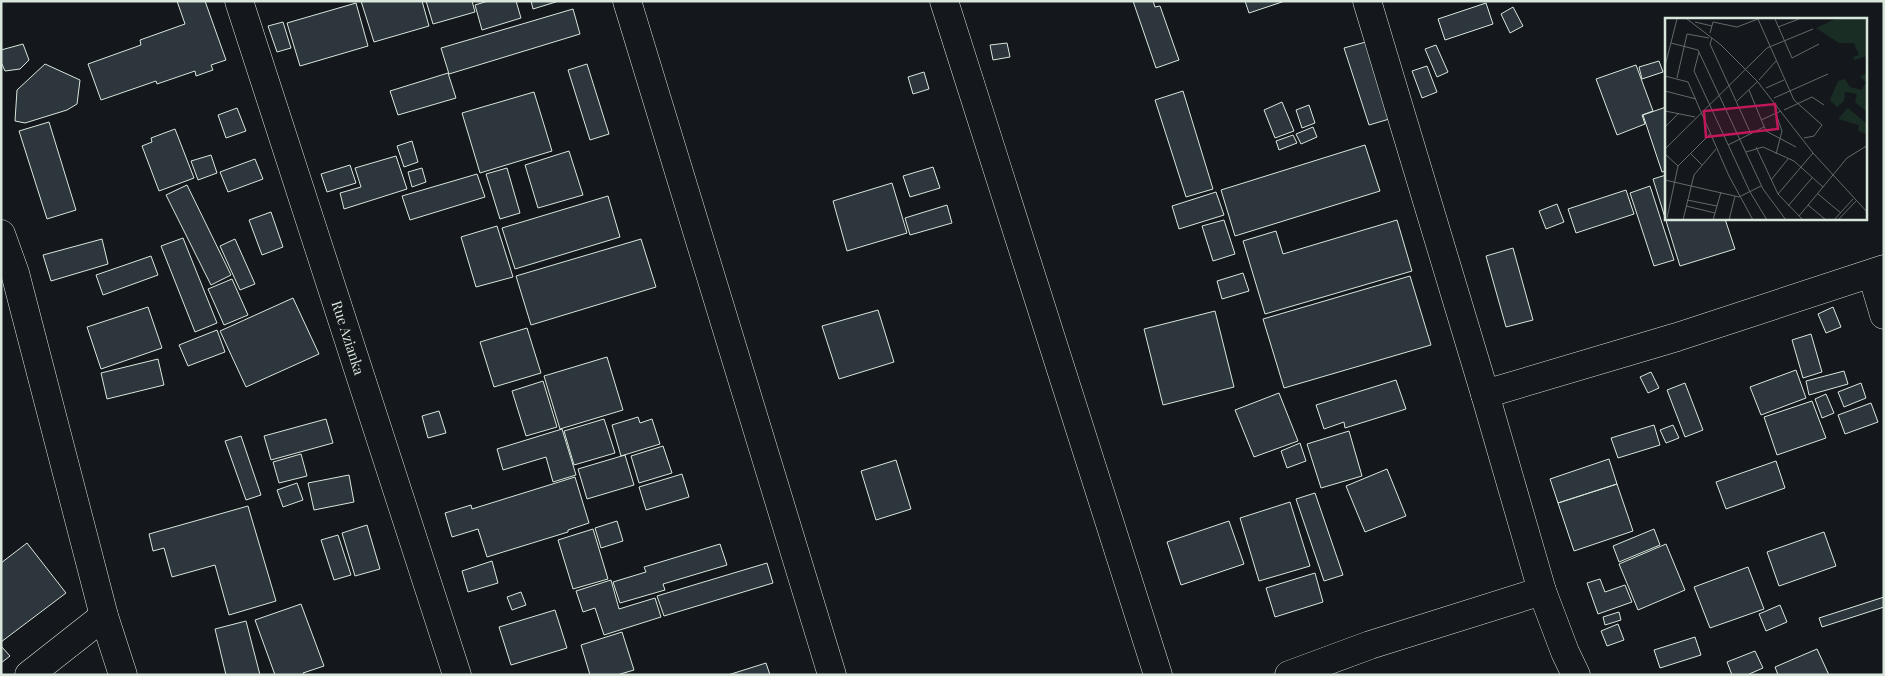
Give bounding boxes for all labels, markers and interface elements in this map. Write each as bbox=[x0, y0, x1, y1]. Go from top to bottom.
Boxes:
inset map bbox=[1665, 18, 1868, 220]
street label: Rue Azianka bbox=[328, 298, 369, 377]

